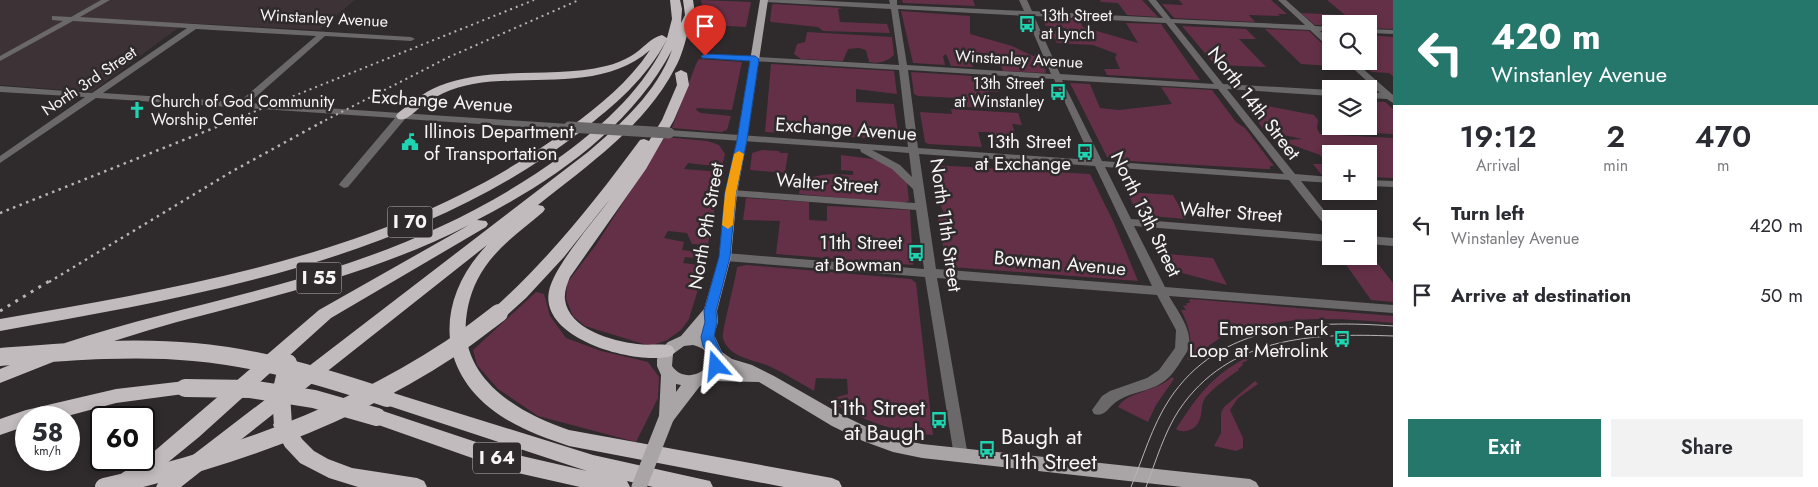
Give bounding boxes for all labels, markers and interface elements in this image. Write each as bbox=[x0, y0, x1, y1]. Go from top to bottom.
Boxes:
street label: Winstanley Avenue bbox=[259, 3, 389, 33]
place label: 13th Street at Lynch bbox=[1041, 4, 1112, 45]
pin bbox=[684, 5, 726, 56]
icon: arrive bbox=[691, 12, 719, 40]
text: 420 m bbox=[1491, 12, 1601, 62]
bus stop icon: 13th Street at Lynch bbox=[1017, 14, 1037, 34]
map controls bbox=[1322, 15, 1377, 265]
button: search bbox=[1322, 15, 1377, 70]
icon: left bbox=[1408, 20, 1473, 85]
street label: North 3rd Street bbox=[37, 41, 141, 121]
street label: North 14th Street bbox=[1201, 41, 1307, 166]
street label: Winstanley Avenue bbox=[954, 44, 1084, 74]
text: Winstanley Avenue bbox=[1491, 58, 1667, 90]
place label: 13th Street at Winstanley bbox=[954, 72, 1045, 113]
button: layers bbox=[1322, 80, 1377, 135]
bus stop icon: 13th Street at Winstanley bbox=[1048, 82, 1068, 102]
street label: Exchange Avenue bbox=[370, 83, 514, 119]
place label: Church of God Community Worship Center bbox=[151, 90, 335, 131]
church icon: Church of God Community Worship Center bbox=[127, 100, 147, 120]
street label: Exchange Avenue bbox=[774, 111, 918, 147]
text: 19:12 bbox=[1460, 115, 1537, 158]
text: 2 bbox=[1606, 115, 1625, 158]
text: 470 bbox=[1695, 115, 1751, 158]
place label: Illinois Department of Transportation bbox=[424, 118, 574, 167]
place label: 13th Street at Exchange bbox=[975, 128, 1071, 177]
public building icon: Illinois Department of Transportation bbox=[400, 132, 420, 152]
bus stop icon: 13th Street at Exchange bbox=[1075, 142, 1095, 162]
button: + bbox=[1322, 145, 1377, 200]
street label: North 13th Street bbox=[1104, 147, 1188, 282]
text: Arrival bbox=[1476, 154, 1520, 177]
text: min bbox=[1603, 154, 1628, 177]
text: m bbox=[1717, 154, 1729, 177]
street label: North 11th Street bbox=[923, 157, 969, 294]
street label: North 9th Street bbox=[682, 160, 731, 292]
street label: Walter Street bbox=[775, 166, 879, 200]
street label: Walter Street bbox=[1179, 195, 1283, 229]
text: Turn left bbox=[1451, 200, 1524, 227]
road number: I 70 bbox=[388, 206, 432, 238]
button: − bbox=[1322, 210, 1377, 265]
icon: left bbox=[1408, 211, 1436, 239]
text: 420 m bbox=[1749, 212, 1803, 239]
text: Winstanley Avenue bbox=[1451, 227, 1579, 250]
place label: 11th Street at Bowman bbox=[815, 229, 902, 278]
bus stop icon: 11th Street at Bowman bbox=[906, 243, 926, 263]
street label: Bowman Avenue bbox=[993, 244, 1127, 282]
road number: I 55 bbox=[296, 262, 342, 294]
icon: arrive bbox=[1408, 281, 1436, 309]
text: Arrive at destination bbox=[1451, 282, 1631, 309]
text: 50 m bbox=[1760, 282, 1803, 309]
place label: Emerson Park Loop at Metrolink bbox=[1189, 315, 1329, 364]
bus stop icon: Emerson Park Loop at Metrolink bbox=[1332, 329, 1352, 349]
position arrow bbox=[689, 339, 741, 391]
place label: 11th Street at Baugh bbox=[829, 391, 926, 448]
speed limit sign: 60 bbox=[90, 406, 155, 471]
bus stop icon: 11th Street at Baugh bbox=[929, 410, 949, 430]
text: 58 bbox=[32, 414, 63, 450]
button: Exit bbox=[1408, 419, 1601, 477]
button: Share bbox=[1611, 419, 1803, 477]
place label: Baugh at 11th Street bbox=[1001, 420, 1097, 477]
bus stop icon: Baugh at 11th Street bbox=[977, 439, 997, 459]
text: km/h bbox=[34, 442, 61, 460]
road number: I 64 bbox=[473, 442, 521, 473]

